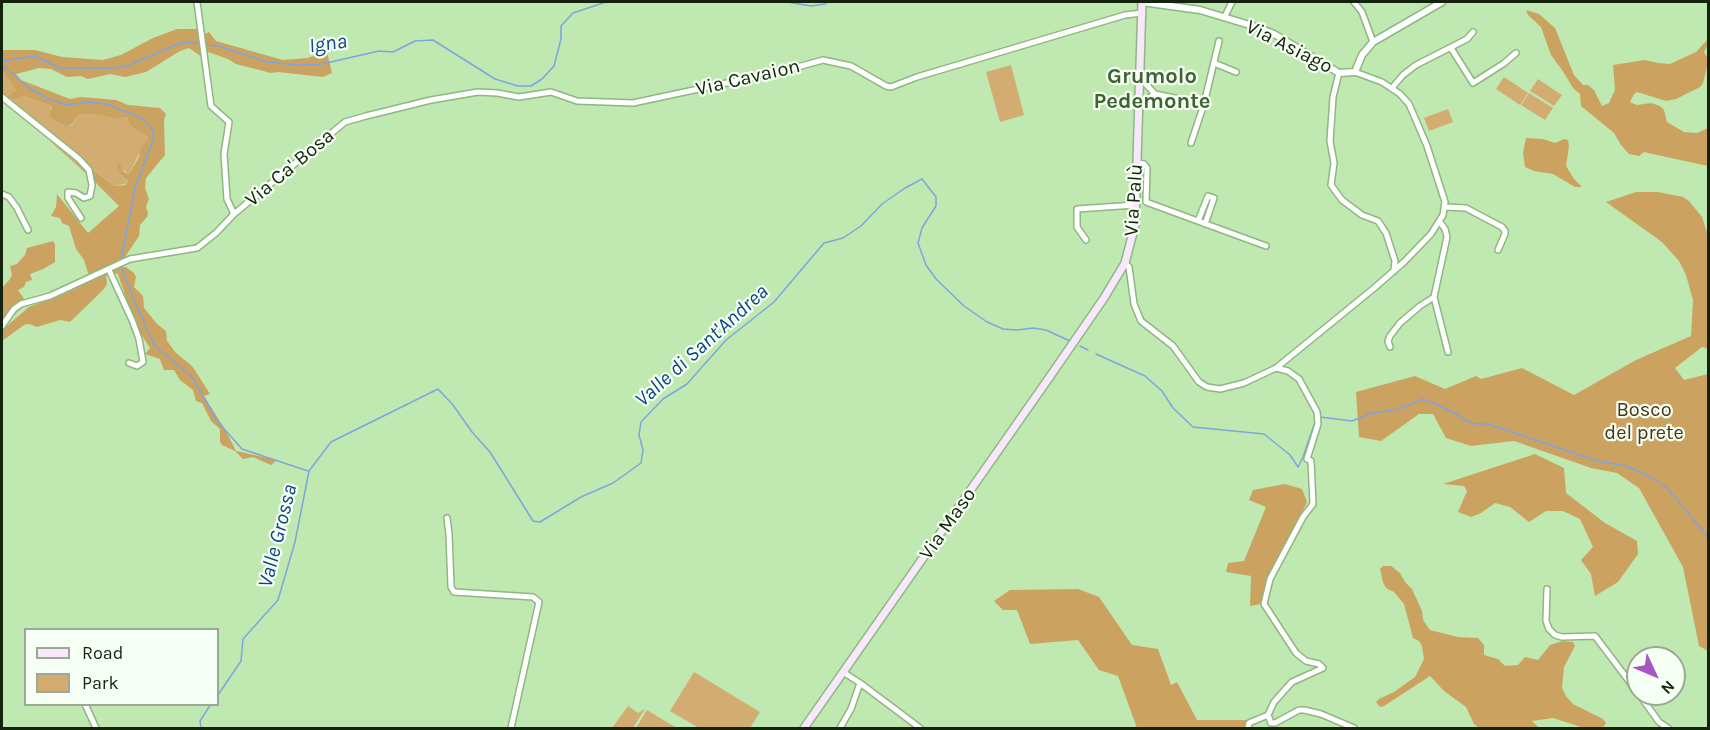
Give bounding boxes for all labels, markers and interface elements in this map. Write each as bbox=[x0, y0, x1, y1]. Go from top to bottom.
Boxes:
street label: Via Asiago bbox=[1242, 15, 1336, 79]
water label: Igna bbox=[307, 29, 349, 59]
street label: Via Cavaion bbox=[694, 54, 802, 102]
district label: Grumolo Pedemonte bbox=[1094, 64, 1210, 116]
street label: Via Ca' Bosa bbox=[241, 124, 339, 212]
street label: Via Palù bbox=[1119, 163, 1149, 237]
water label: Valle di Sant'Andrea bbox=[630, 279, 774, 413]
park label: Bosco del prete bbox=[1604, 398, 1684, 445]
water label: Valle Grossa bbox=[253, 482, 303, 590]
street label: Via Maso bbox=[915, 483, 981, 565]
legend bbox=[24, 628, 219, 706]
text: Road bbox=[82, 642, 123, 664]
north arrow bbox=[1626, 646, 1686, 706]
text: Park bbox=[82, 672, 119, 694]
text: N bbox=[1657, 677, 1679, 698]

